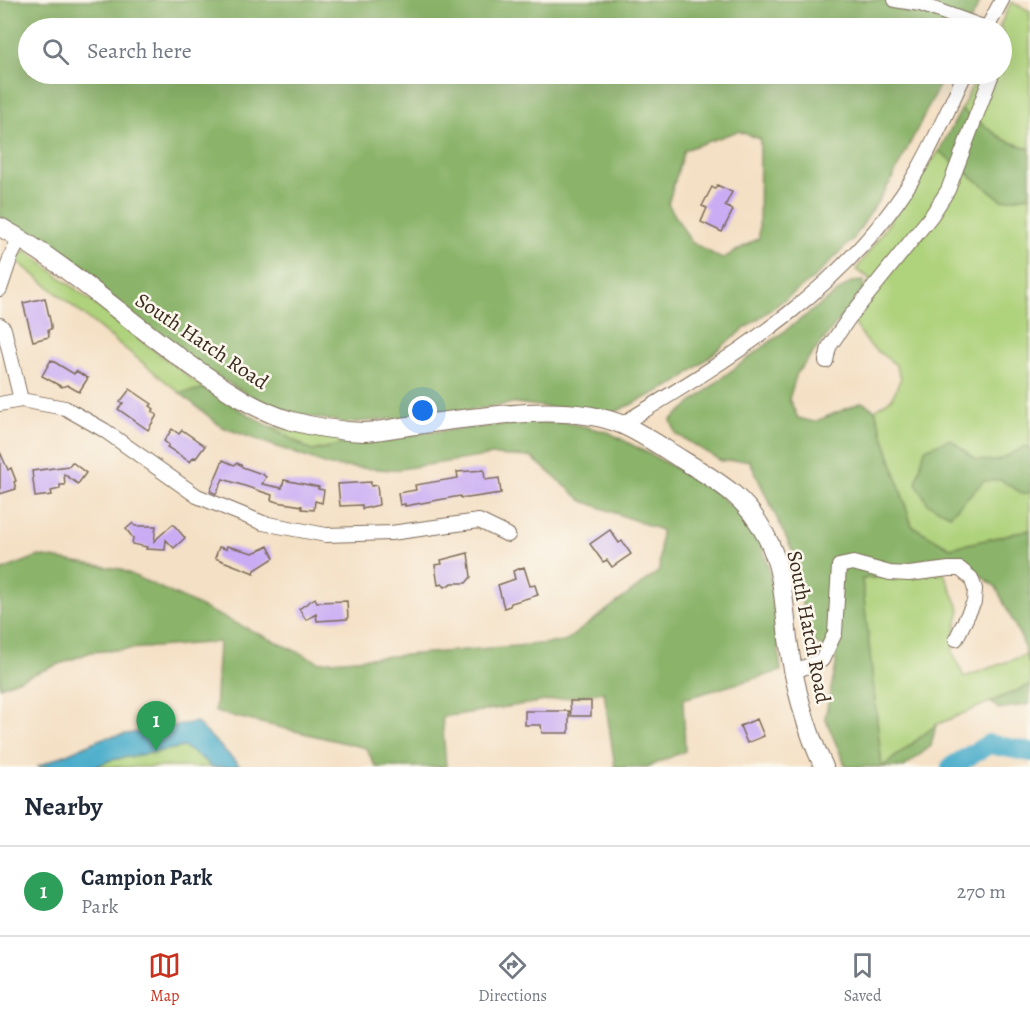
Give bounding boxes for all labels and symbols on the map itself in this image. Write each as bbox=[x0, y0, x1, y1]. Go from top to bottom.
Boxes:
street label: South Hatch Road bbox=[130, 286, 275, 396]
your location bbox=[408, 396, 437, 425]
street label: South Hatch Road bbox=[780, 548, 838, 706]
pin: 1 bbox=[136, 702, 176, 751]

